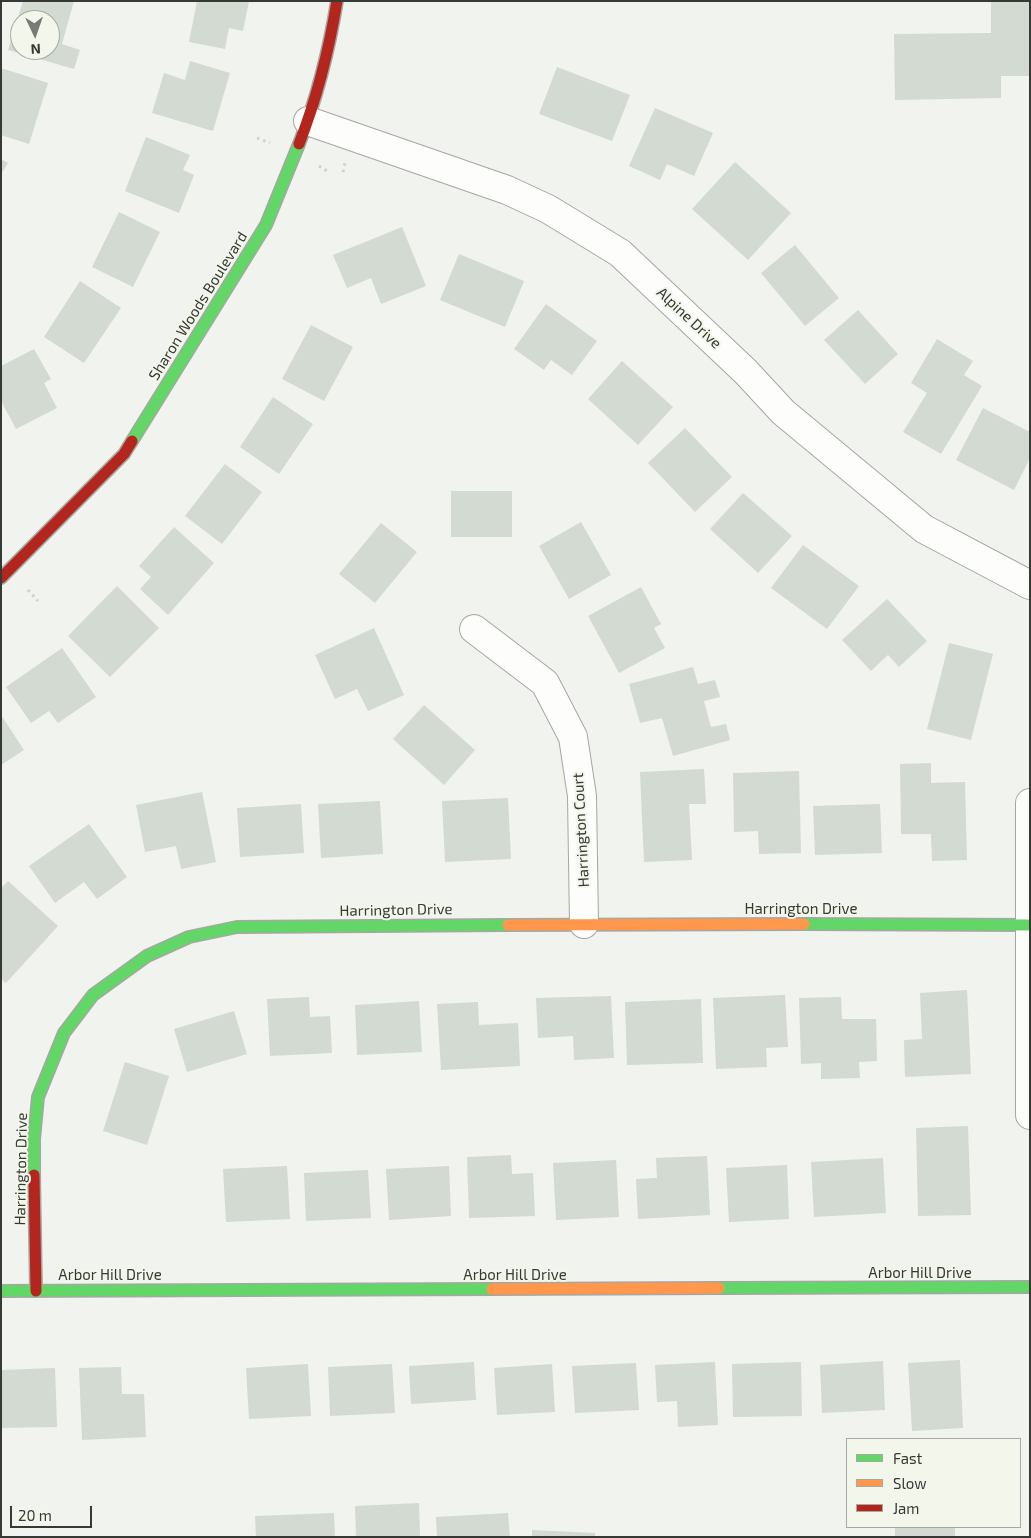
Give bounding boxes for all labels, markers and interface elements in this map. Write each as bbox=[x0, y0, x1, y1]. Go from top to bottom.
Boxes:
north arrow bbox=[10, 10, 60, 60]
text: N bbox=[30, 41, 41, 58]
street label: Sharon Woods Boulevard bbox=[145, 228, 251, 384]
street label: Alpine Drive bbox=[653, 283, 725, 353]
street label: Harrington Court bbox=[569, 772, 593, 888]
street label: Harrington Drive bbox=[339, 900, 453, 920]
street label: Harrington Drive bbox=[745, 900, 857, 918]
street label: Harrington Drive bbox=[11, 1112, 31, 1226]
street label: Arbor Hill Drive bbox=[868, 1264, 972, 1282]
street label: Arbor Hill Drive bbox=[58, 1266, 162, 1284]
street label: Arbor Hill Drive bbox=[463, 1266, 567, 1284]
legend bbox=[846, 1438, 1021, 1528]
text: Fast bbox=[893, 1449, 922, 1467]
text: Slow bbox=[893, 1474, 927, 1492]
scale bar bbox=[12, 1496, 95, 1528]
text: Jam bbox=[893, 1499, 919, 1517]
text: 20 m bbox=[18, 1506, 52, 1524]

